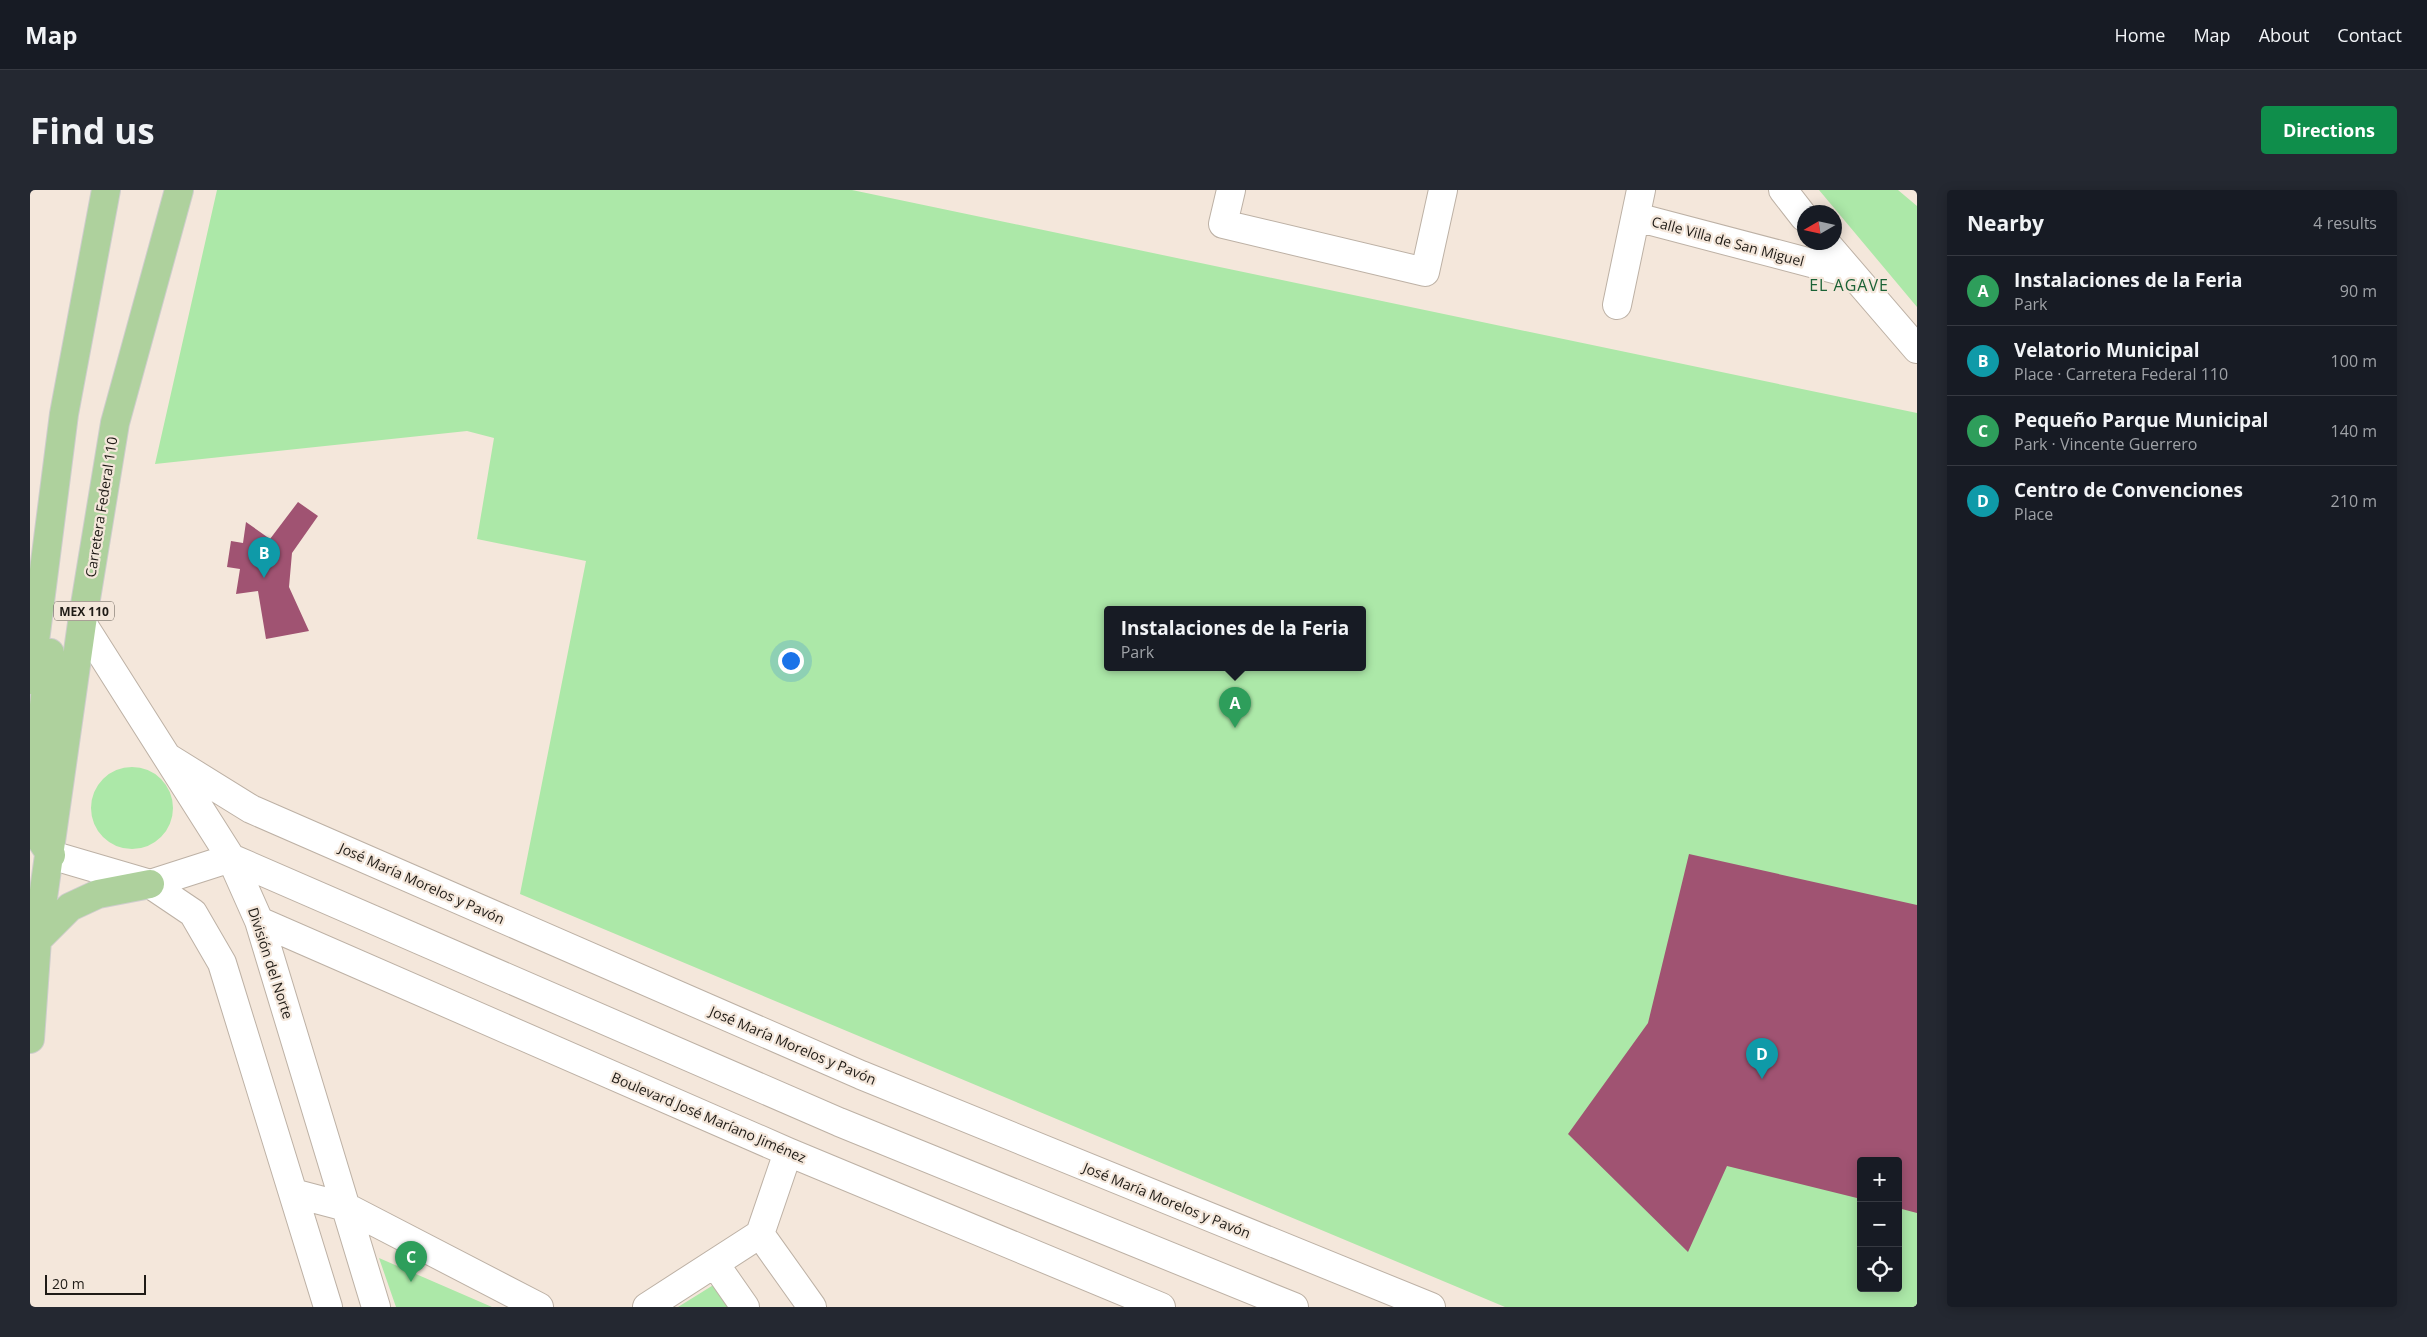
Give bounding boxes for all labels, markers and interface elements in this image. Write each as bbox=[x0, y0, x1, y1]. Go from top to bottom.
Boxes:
text: Map bbox=[25, 18, 77, 51]
text: Home bbox=[2115, 23, 2165, 47]
text: Map bbox=[2193, 23, 2231, 47]
text: About bbox=[2259, 23, 2309, 47]
text: Contact bbox=[2337, 23, 2402, 47]
button: Directions bbox=[2261, 106, 2397, 154]
text: Find us bbox=[30, 107, 155, 154]
north arrow bbox=[1797, 205, 1842, 250]
text: Nearby bbox=[1967, 209, 2044, 237]
street label: Calle Villa de San Miguel bbox=[1650, 212, 1806, 270]
text: 4 results bbox=[2313, 212, 2377, 234]
text: Instalaciones de la Feria bbox=[2014, 267, 2243, 293]
district label: EL AGAVE bbox=[1809, 274, 1889, 296]
text: A bbox=[1977, 280, 1989, 302]
text: 90 m bbox=[2340, 280, 2377, 302]
text: Park bbox=[2014, 293, 2047, 315]
text: Velatorio Municipal bbox=[2014, 337, 2200, 363]
text: B bbox=[1978, 350, 1988, 372]
text: 100 m bbox=[2331, 350, 2377, 372]
text: Place · Carretera Federal 110 bbox=[2014, 363, 2228, 385]
text: Pequeño Parque Municipal bbox=[2014, 407, 2268, 433]
text: C bbox=[1978, 420, 1988, 442]
text: 140 m bbox=[2331, 420, 2377, 442]
text: Park · Vincente Guerrero bbox=[2014, 433, 2197, 455]
street label: Carretera Federal 110 bbox=[81, 435, 121, 579]
text: Centro de Convenciones bbox=[2014, 477, 2243, 503]
text: D bbox=[1977, 490, 1989, 512]
text: 210 m bbox=[2331, 490, 2377, 512]
text: Place bbox=[2014, 503, 2053, 525]
pin: B bbox=[248, 537, 280, 578]
road number: MEX 110 bbox=[54, 602, 114, 621]
popup bbox=[1104, 606, 1366, 671]
text: Instalaciones de la Feria bbox=[1121, 615, 1349, 641]
text: Park bbox=[1121, 641, 1154, 663]
your location bbox=[778, 648, 804, 674]
pin: A bbox=[1219, 687, 1251, 728]
street label: José María Morelos y Pavón bbox=[334, 837, 508, 928]
street label: División del Norte bbox=[244, 905, 298, 1021]
street label: José María Morelos y Pavón bbox=[705, 1000, 879, 1089]
pin: D bbox=[1746, 1038, 1778, 1079]
street label: Boulevard José Maríano Jiménez bbox=[609, 1067, 810, 1167]
street label: José María Morelos y Pavón bbox=[1079, 1157, 1254, 1242]
map controls bbox=[1857, 1157, 1902, 1292]
button: + bbox=[1857, 1157, 1902, 1202]
button: − bbox=[1857, 1202, 1902, 1247]
pin: C bbox=[395, 1241, 427, 1282]
button: locate bbox=[1857, 1247, 1902, 1292]
scale bar bbox=[45, 1272, 146, 1295]
text: 20 m bbox=[52, 1274, 85, 1293]

